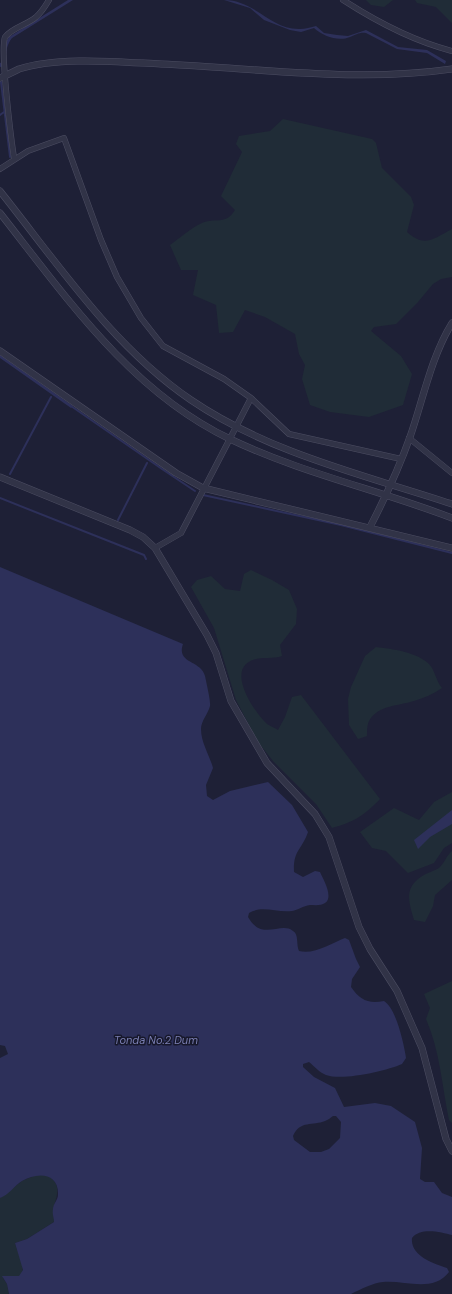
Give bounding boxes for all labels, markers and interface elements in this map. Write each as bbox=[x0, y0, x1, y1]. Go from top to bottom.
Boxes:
water label: Tonda No.2 Dum bbox=[114, 1033, 198, 1047]

